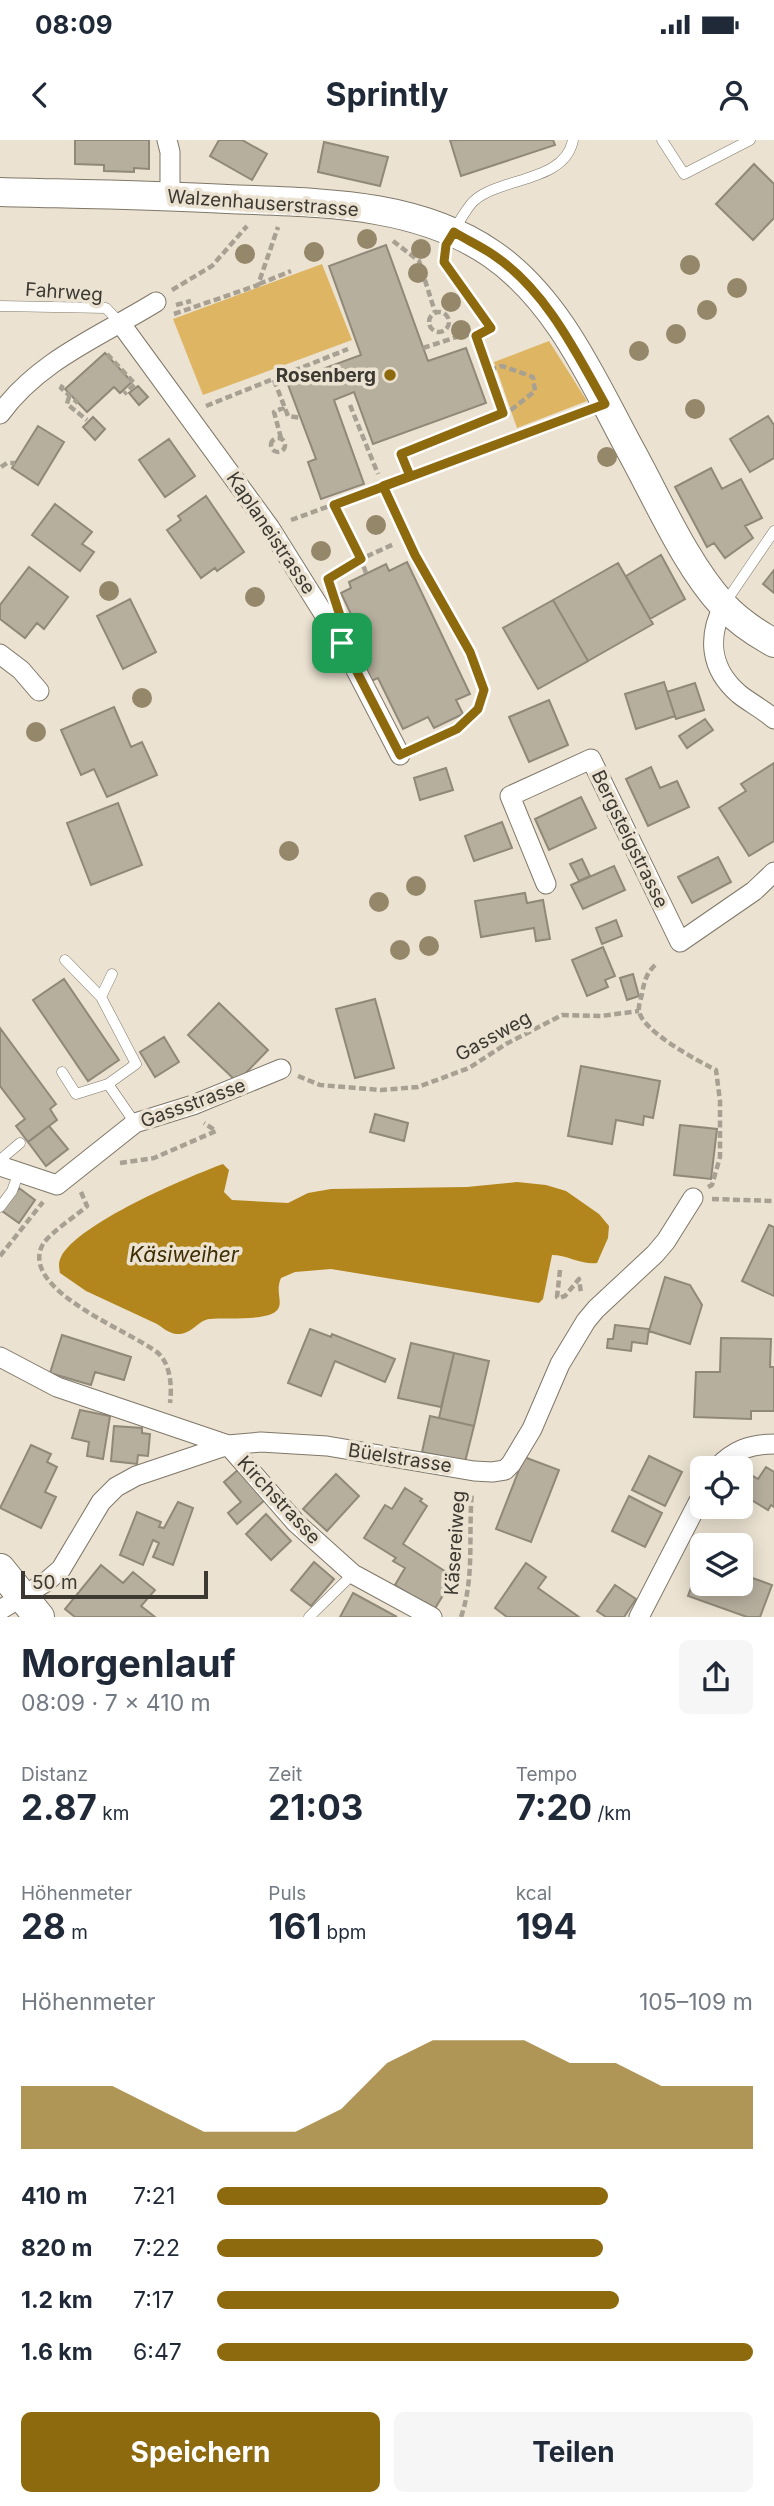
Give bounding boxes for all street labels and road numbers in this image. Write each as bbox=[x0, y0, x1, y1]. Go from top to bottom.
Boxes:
street label: Walzenhauserstrasse bbox=[166, 185, 360, 221]
street label: Fahrweg bbox=[24, 278, 104, 306]
street label: Kaplaneistrasse bbox=[222, 468, 320, 598]
street label: Bergsteigstrasse bbox=[587, 766, 673, 912]
street label: Gassweg bbox=[451, 1006, 535, 1066]
street label: Gassstrasse bbox=[137, 1073, 249, 1133]
street label: Büelstrasse bbox=[347, 1438, 453, 1478]
street label: Kirchstrasse bbox=[232, 1451, 326, 1549]
street label: Käsereiweg bbox=[440, 1490, 470, 1596]

